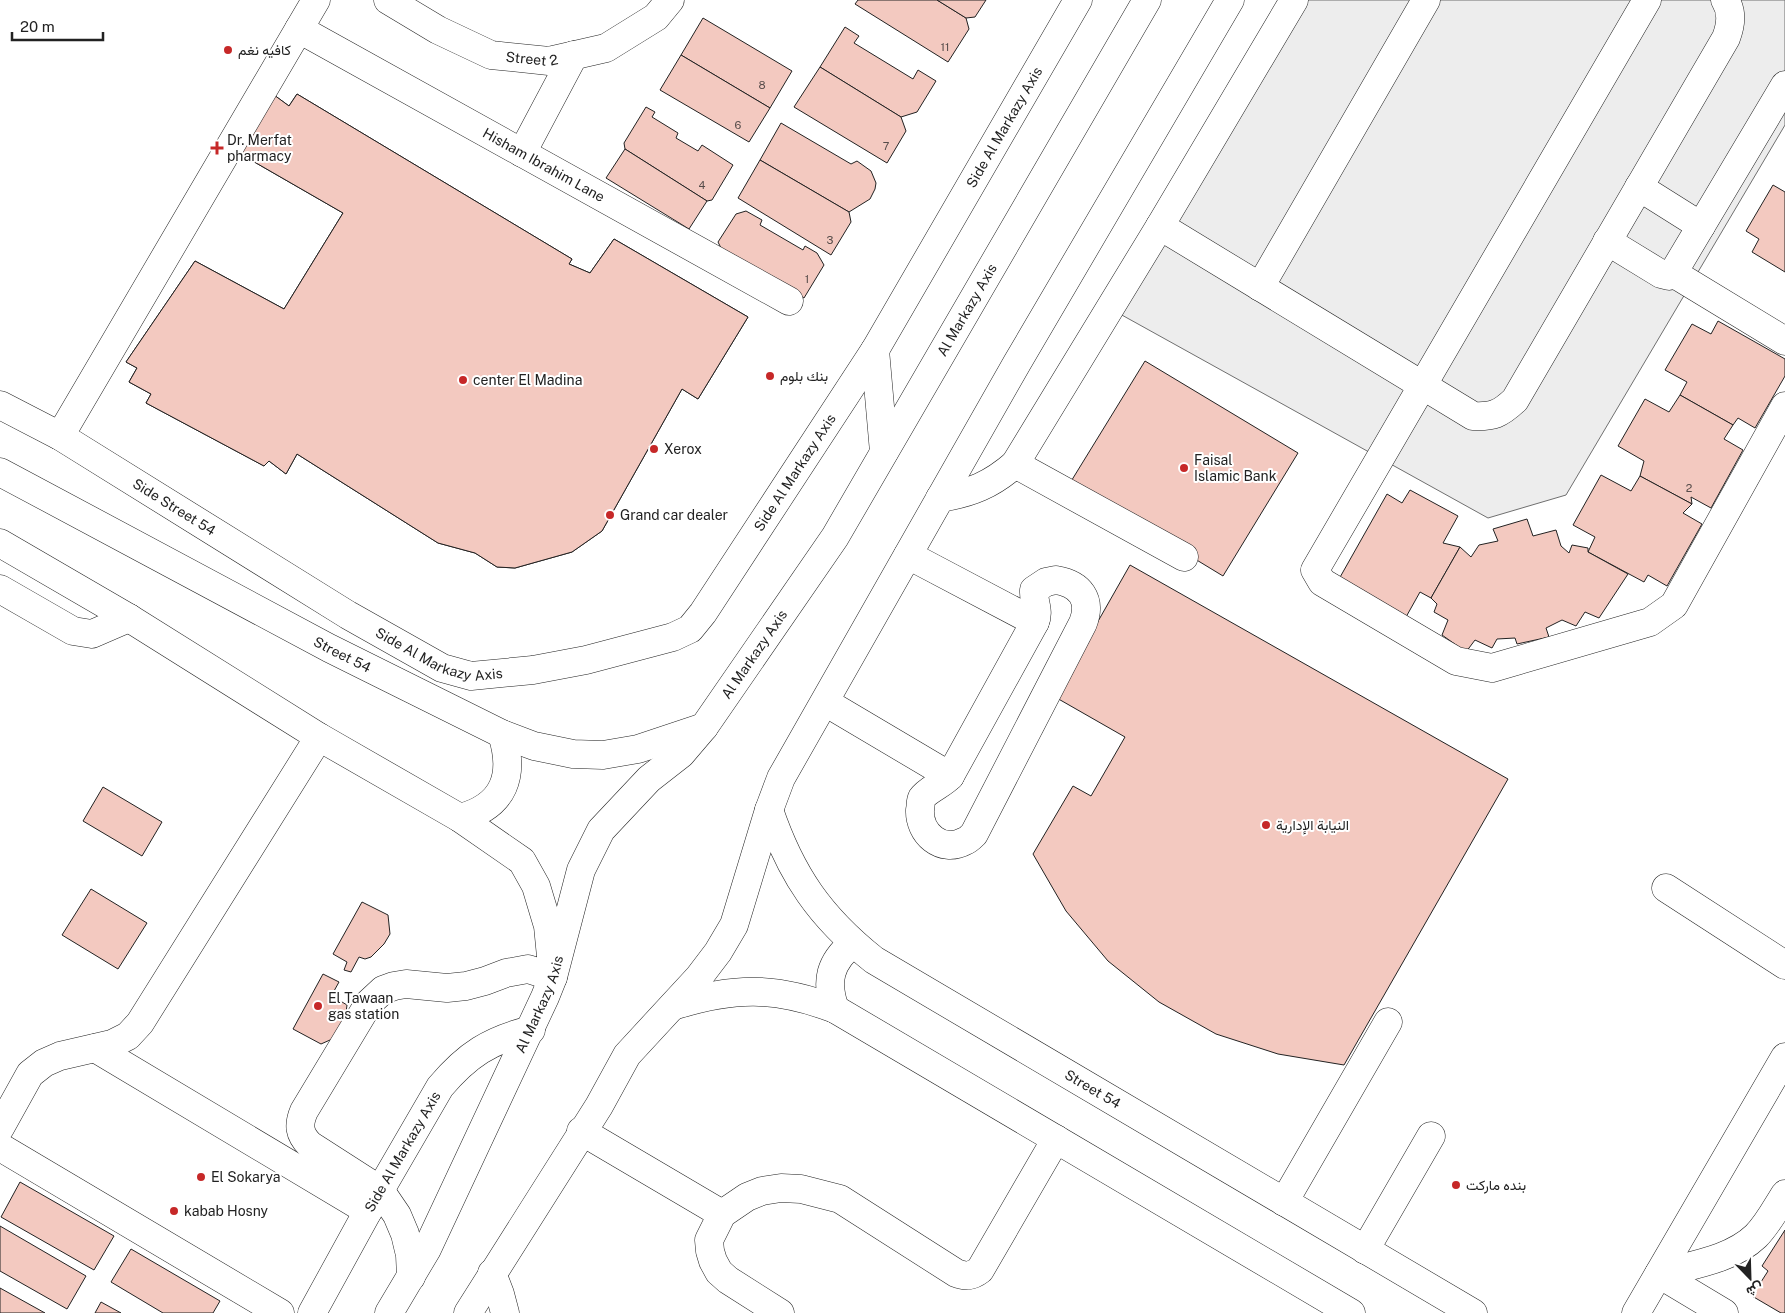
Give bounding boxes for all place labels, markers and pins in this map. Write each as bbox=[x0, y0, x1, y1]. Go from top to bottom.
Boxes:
place label: كافيه نغم bbox=[238, 42, 291, 59]
marker: كافيه نغم bbox=[222, 44, 234, 56]
place label: Dr. Merfat pharmacy bbox=[227, 132, 292, 164]
marker: Dr. Merfat pharmacy bbox=[211, 142, 223, 154]
place label: بنك بلوم bbox=[780, 368, 828, 385]
marker: بنك بلوم bbox=[764, 370, 776, 382]
place label: center El Madina bbox=[473, 372, 582, 388]
marker: center El Madina bbox=[457, 374, 469, 386]
place label: Xerox bbox=[664, 441, 702, 457]
marker: Xerox bbox=[648, 443, 660, 455]
place label: Faisal Islamic Bank bbox=[1194, 452, 1277, 484]
marker: Faisal Islamic Bank bbox=[1178, 462, 1190, 474]
place label: Grand car dealer bbox=[620, 507, 728, 523]
marker: Grand car dealer bbox=[604, 509, 616, 521]
place label: النيابة الإدارية bbox=[1276, 817, 1349, 835]
marker: النيابة الإدارية bbox=[1260, 819, 1272, 831]
place label: El Tawaan gas station bbox=[328, 990, 399, 1022]
marker: El Tawaan gas station bbox=[312, 1000, 324, 1012]
place label: El Sokarya bbox=[211, 1169, 281, 1185]
marker: El Sokarya bbox=[195, 1171, 207, 1183]
place label: بنده ماركت bbox=[1466, 1177, 1526, 1194]
marker: بنده ماركت bbox=[1450, 1179, 1462, 1191]
place label: kabab Hosny bbox=[184, 1203, 269, 1219]
marker: kabab Hosny bbox=[168, 1205, 180, 1217]

